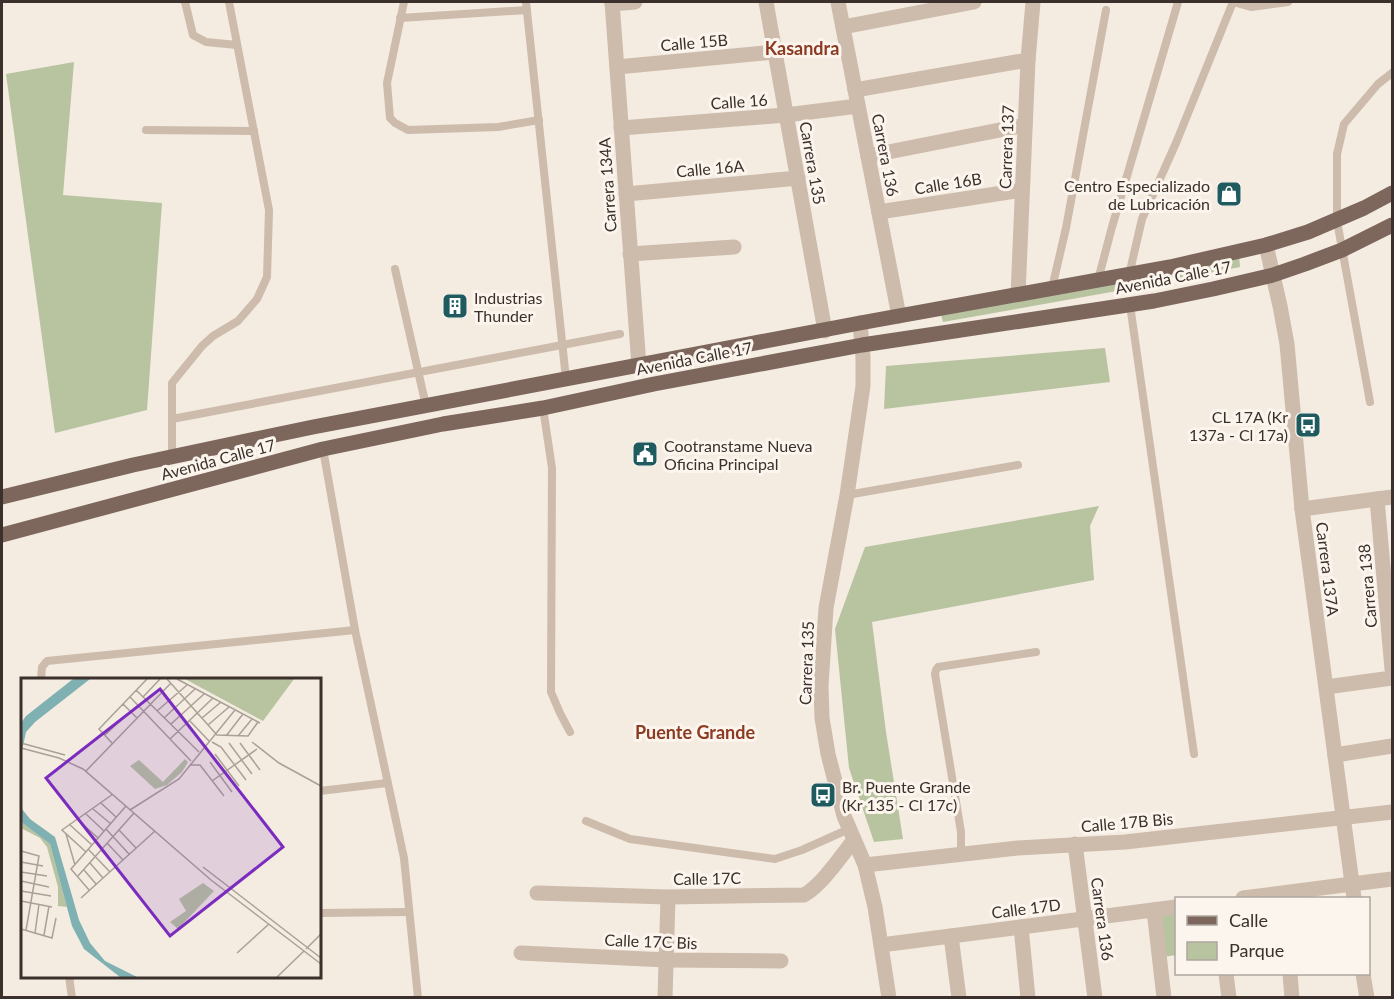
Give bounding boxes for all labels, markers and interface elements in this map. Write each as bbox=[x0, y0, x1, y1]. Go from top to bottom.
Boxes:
street label: Calle 15B bbox=[659, 30, 729, 54]
district label: Kasandra bbox=[765, 37, 839, 59]
street label: Calle 16 bbox=[710, 90, 768, 112]
street label: Carrera 137 bbox=[995, 105, 1017, 189]
street label: Carrera 136 bbox=[869, 112, 903, 198]
street label: Carrera 135 bbox=[796, 120, 830, 206]
street label: Carrera 134A bbox=[594, 137, 620, 233]
street label: Calle 16A bbox=[675, 156, 745, 180]
street label: Calle 16B bbox=[913, 168, 983, 198]
place label: Centro Especializado de Lubricación bbox=[1064, 176, 1210, 213]
shop icon: Centro Especializado de Lubricación bbox=[1214, 179, 1244, 209]
street label: Avenida Calle 17 bbox=[1113, 256, 1233, 298]
place label: Industrias Thunder bbox=[474, 288, 542, 325]
building icon: Industrias Thunder bbox=[440, 291, 470, 321]
street label: Avenida Calle 17 bbox=[634, 337, 754, 379]
place label: CL 17A (Kr 137a - Cl 17a) bbox=[1189, 407, 1288, 444]
bus stop icon: CL 17A (Kr 137a - Cl 17a) bbox=[1293, 410, 1323, 440]
street label: Avenida Calle 17 bbox=[159, 435, 277, 483]
place label: Cootranstame Nueva Oficina Principal bbox=[664, 436, 812, 473]
public building icon: Cootranstame Nueva Oficina Principal bbox=[630, 439, 660, 469]
street label: Carrera 137A bbox=[1313, 521, 1343, 617]
street label: Carrera 138 bbox=[1354, 543, 1380, 629]
street label: Carrera 135 bbox=[795, 621, 817, 705]
inset map bbox=[21, 678, 321, 978]
district label: Puente Grande bbox=[635, 721, 755, 743]
place label: Br. Puente Grande (Kr 135 - Cl 17c) bbox=[842, 777, 971, 814]
bus stop icon: Br. Puente Grande (Kr 135 - Cl 17c) bbox=[808, 780, 838, 810]
street label: Calle 17B Bis bbox=[1080, 808, 1174, 836]
street label: Calle 17C bbox=[673, 868, 741, 888]
street label: Carrera 136 bbox=[1088, 876, 1118, 962]
street label: Calle 17D bbox=[990, 894, 1062, 922]
legend bbox=[1175, 897, 1370, 975]
text: Calle bbox=[1229, 909, 1268, 931]
street label: Calle 17C Bis bbox=[604, 930, 698, 952]
text: Parque bbox=[1229, 939, 1284, 961]

